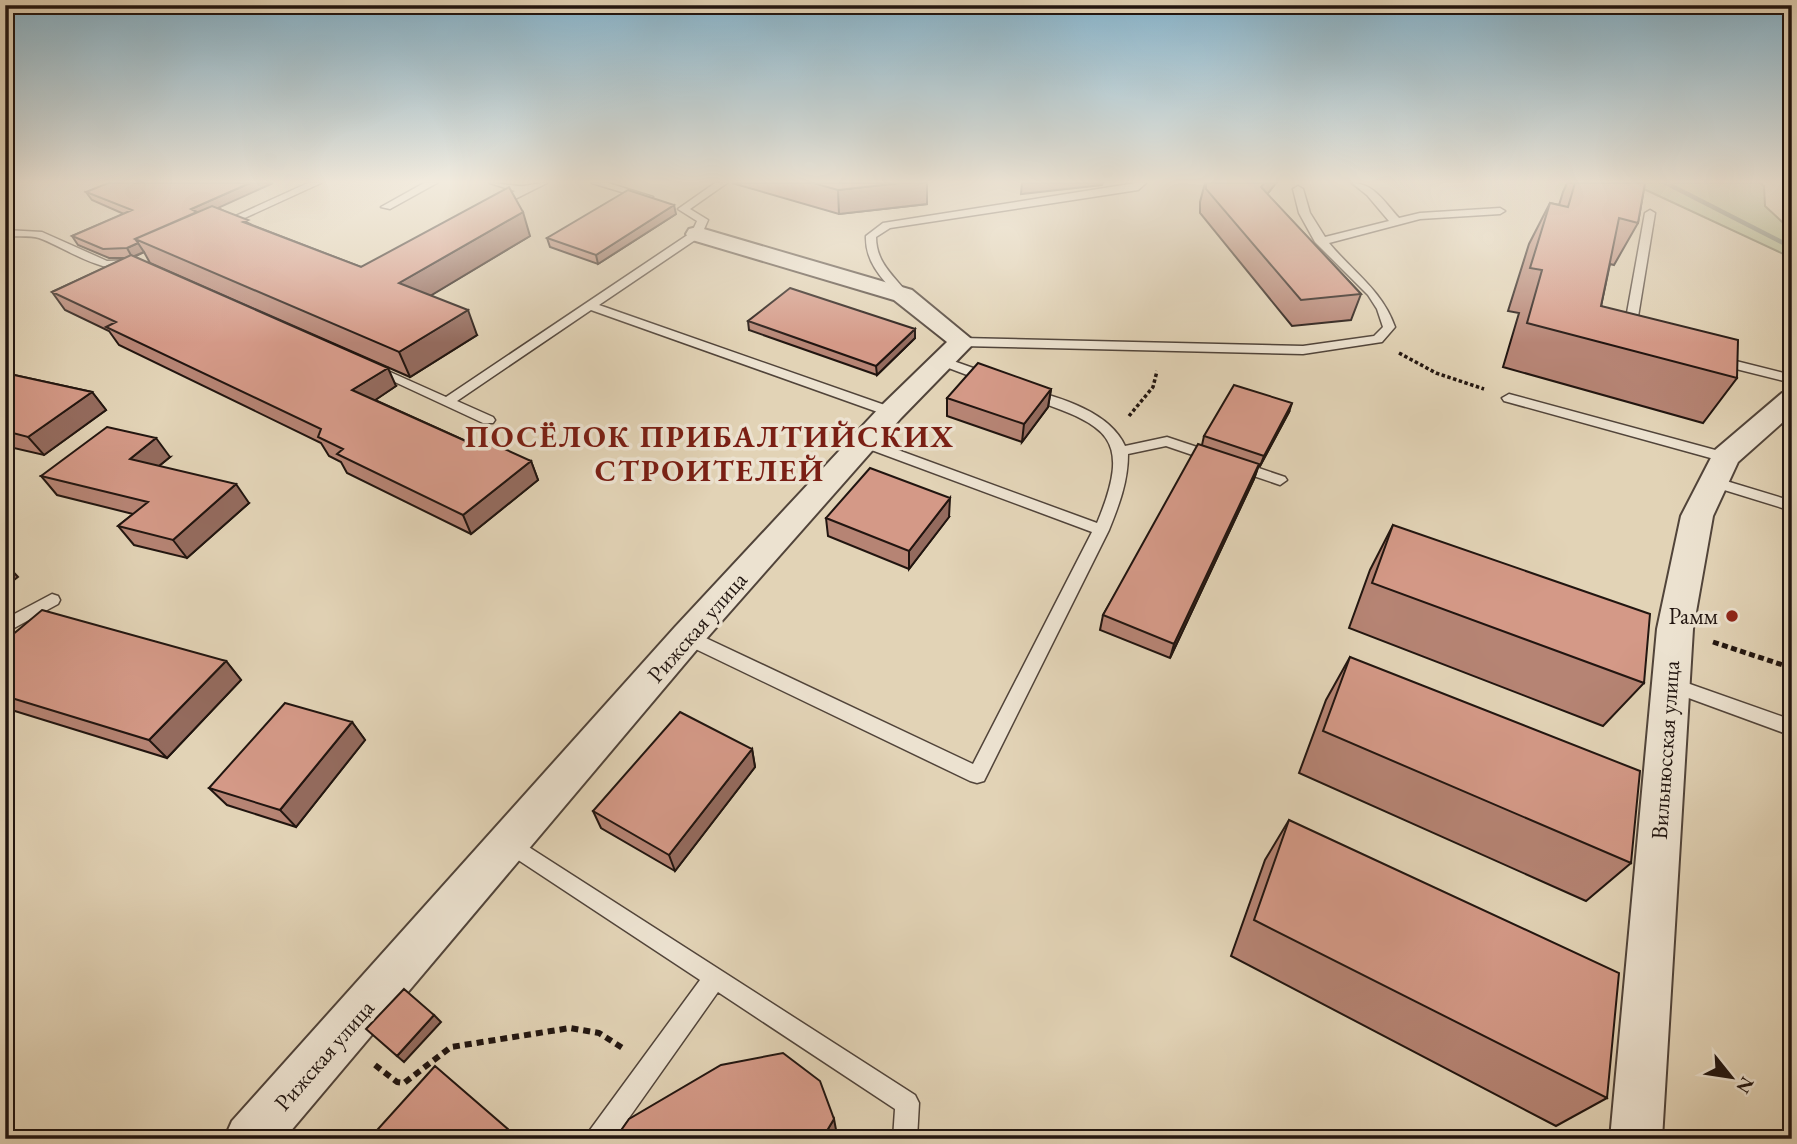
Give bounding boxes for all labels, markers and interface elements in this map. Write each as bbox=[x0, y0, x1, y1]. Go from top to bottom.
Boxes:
district label: ПОСЁЛОК ПРИБАЛТИЙСКИХ СТРОИТЕЛЕЙ bbox=[465, 417, 955, 490]
street label: Рижская улица bbox=[640, 564, 754, 689]
place label: Рамм bbox=[1669, 601, 1719, 631]
marker: Рамм bbox=[1724, 608, 1740, 624]
street label: Вильнюсская улица bbox=[1644, 659, 1686, 840]
street label: Рижская улица bbox=[267, 992, 381, 1117]
north arrow bbox=[1696, 1042, 1766, 1112]
text: N bbox=[1730, 1072, 1760, 1099]

